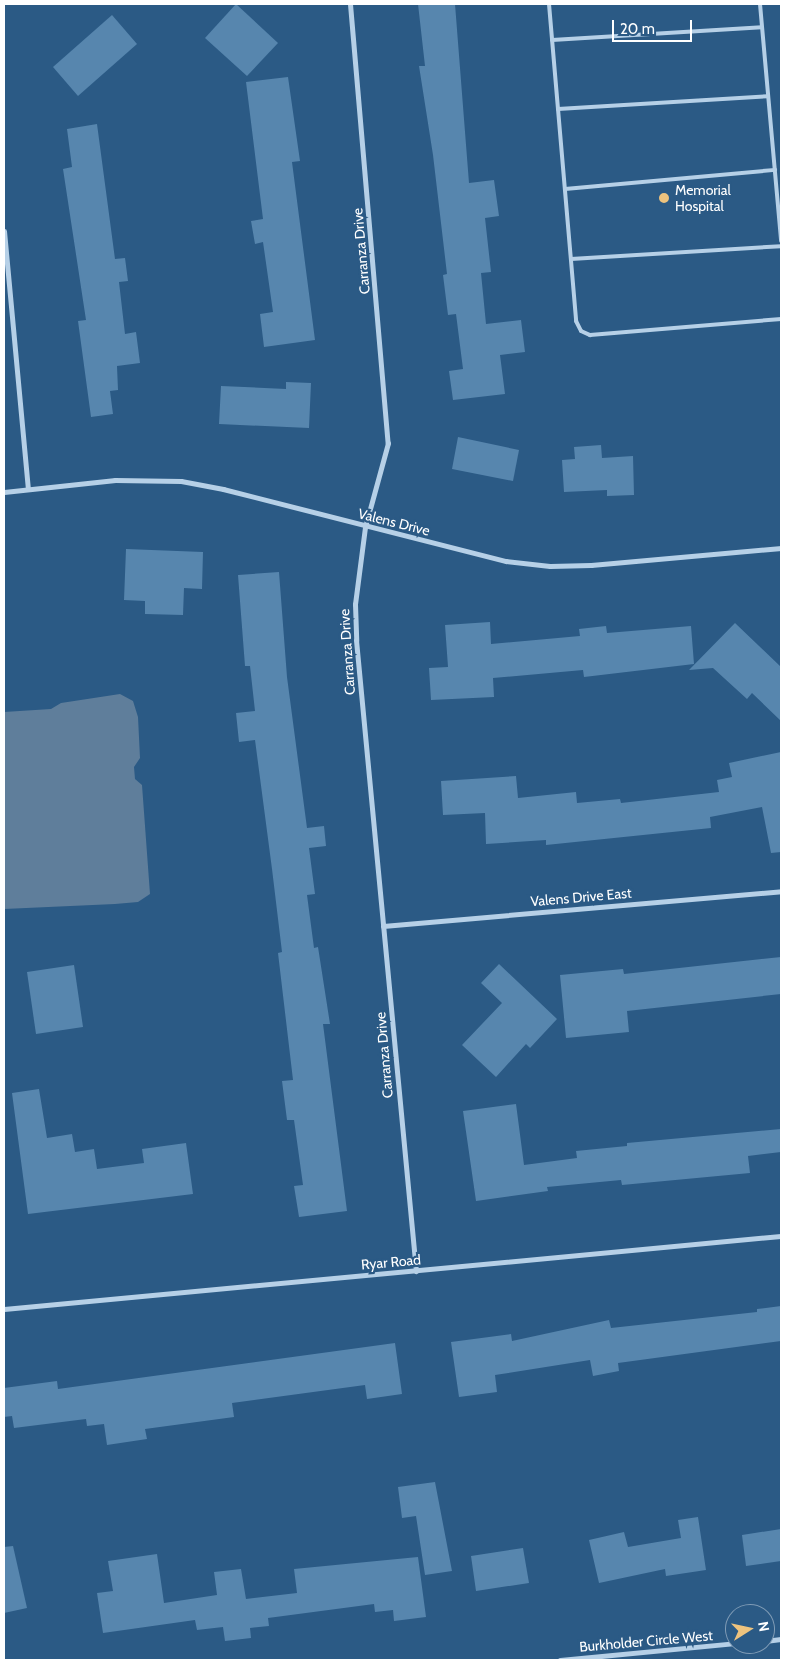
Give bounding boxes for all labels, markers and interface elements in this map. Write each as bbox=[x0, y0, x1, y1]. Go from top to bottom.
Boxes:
scale bar bbox=[615, 10, 695, 42]
text: 20 m bbox=[620, 20, 655, 38]
place label: Memorial Hospital bbox=[675, 182, 731, 214]
marker: Memorial Hospital bbox=[657, 191, 671, 205]
street label: Carranza Drive bbox=[349, 207, 373, 295]
street label: Valens Drive bbox=[356, 505, 432, 539]
street label: Carranza Drive bbox=[336, 608, 358, 696]
street label: Valens Drive East bbox=[530, 884, 632, 910]
street label: Carranza Drive bbox=[372, 1011, 396, 1099]
street label: Ryar Road bbox=[360, 1251, 422, 1273]
north arrow bbox=[725, 1604, 775, 1654]
text: N bbox=[754, 1620, 774, 1633]
street label: Burkholder Circle West bbox=[579, 1627, 713, 1655]

